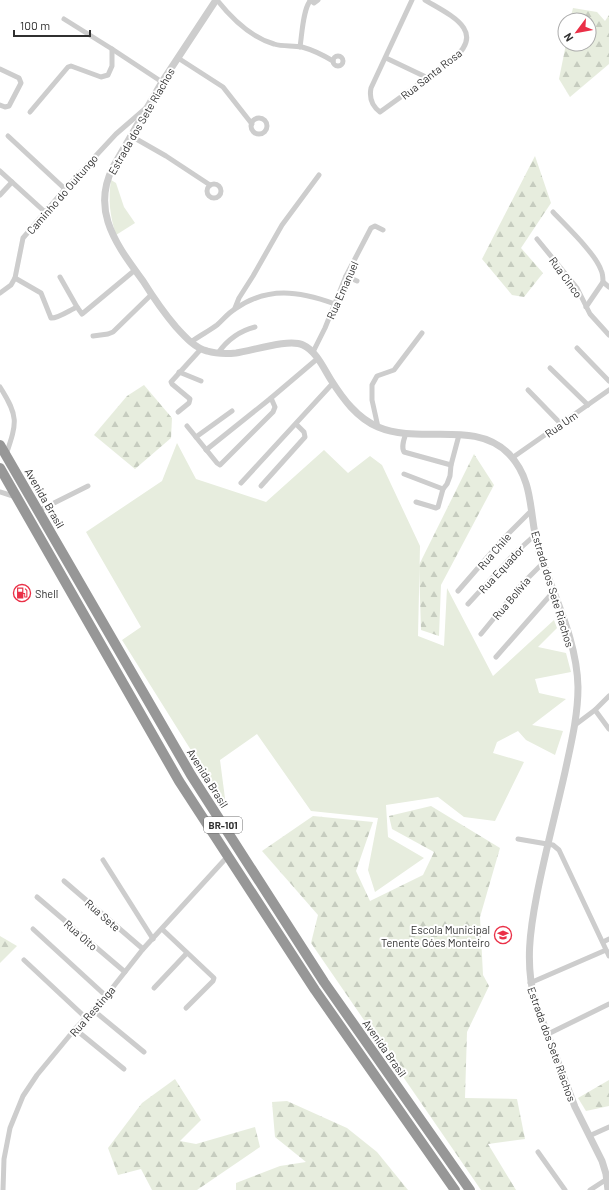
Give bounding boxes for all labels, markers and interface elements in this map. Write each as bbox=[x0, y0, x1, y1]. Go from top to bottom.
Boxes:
scale bar bbox=[14, 12, 90, 38]
north arrow bbox=[557, 12, 597, 52]
text: 100 m bbox=[20, 18, 50, 32]
text: N bbox=[561, 31, 576, 44]
street label: Rua Santa Rosa bbox=[398, 46, 464, 102]
street label: Estrada dos Sete Riachos bbox=[105, 65, 177, 177]
street label: Caminho do Ouitungo bbox=[24, 151, 100, 237]
street label: Rua Cinco bbox=[547, 254, 585, 300]
street label: Rua Emanuel bbox=[323, 259, 361, 321]
street label: Rua Um bbox=[542, 408, 580, 440]
street label: Avenida Brasil bbox=[23, 466, 67, 530]
street label: Estrada dos Sete Riachos bbox=[529, 529, 577, 649]
street label: Rua Chile bbox=[475, 530, 514, 572]
street label: Rua Equador bbox=[476, 542, 526, 596]
street label: Rua Bolívia bbox=[489, 574, 533, 622]
fuel station icon: Shell bbox=[12, 583, 32, 603]
place label: Shell bbox=[35, 587, 58, 600]
street label: Avenida Brasil bbox=[185, 746, 231, 810]
road number: BR-101 bbox=[204, 817, 242, 833]
street label: Rua Sete bbox=[83, 896, 123, 934]
street label: Rua Oito bbox=[62, 917, 100, 953]
place label: Escola Municipal Tenente Góes Monteiro bbox=[381, 923, 490, 949]
school or university icon: Escola Municipal Tenente Góes Monteiro bbox=[493, 925, 513, 945]
street label: Rua Restinga bbox=[67, 983, 117, 1039]
street label: Estrada dos Sete Riachos bbox=[525, 985, 579, 1103]
street label: Avenida Brasil bbox=[360, 1017, 410, 1079]

